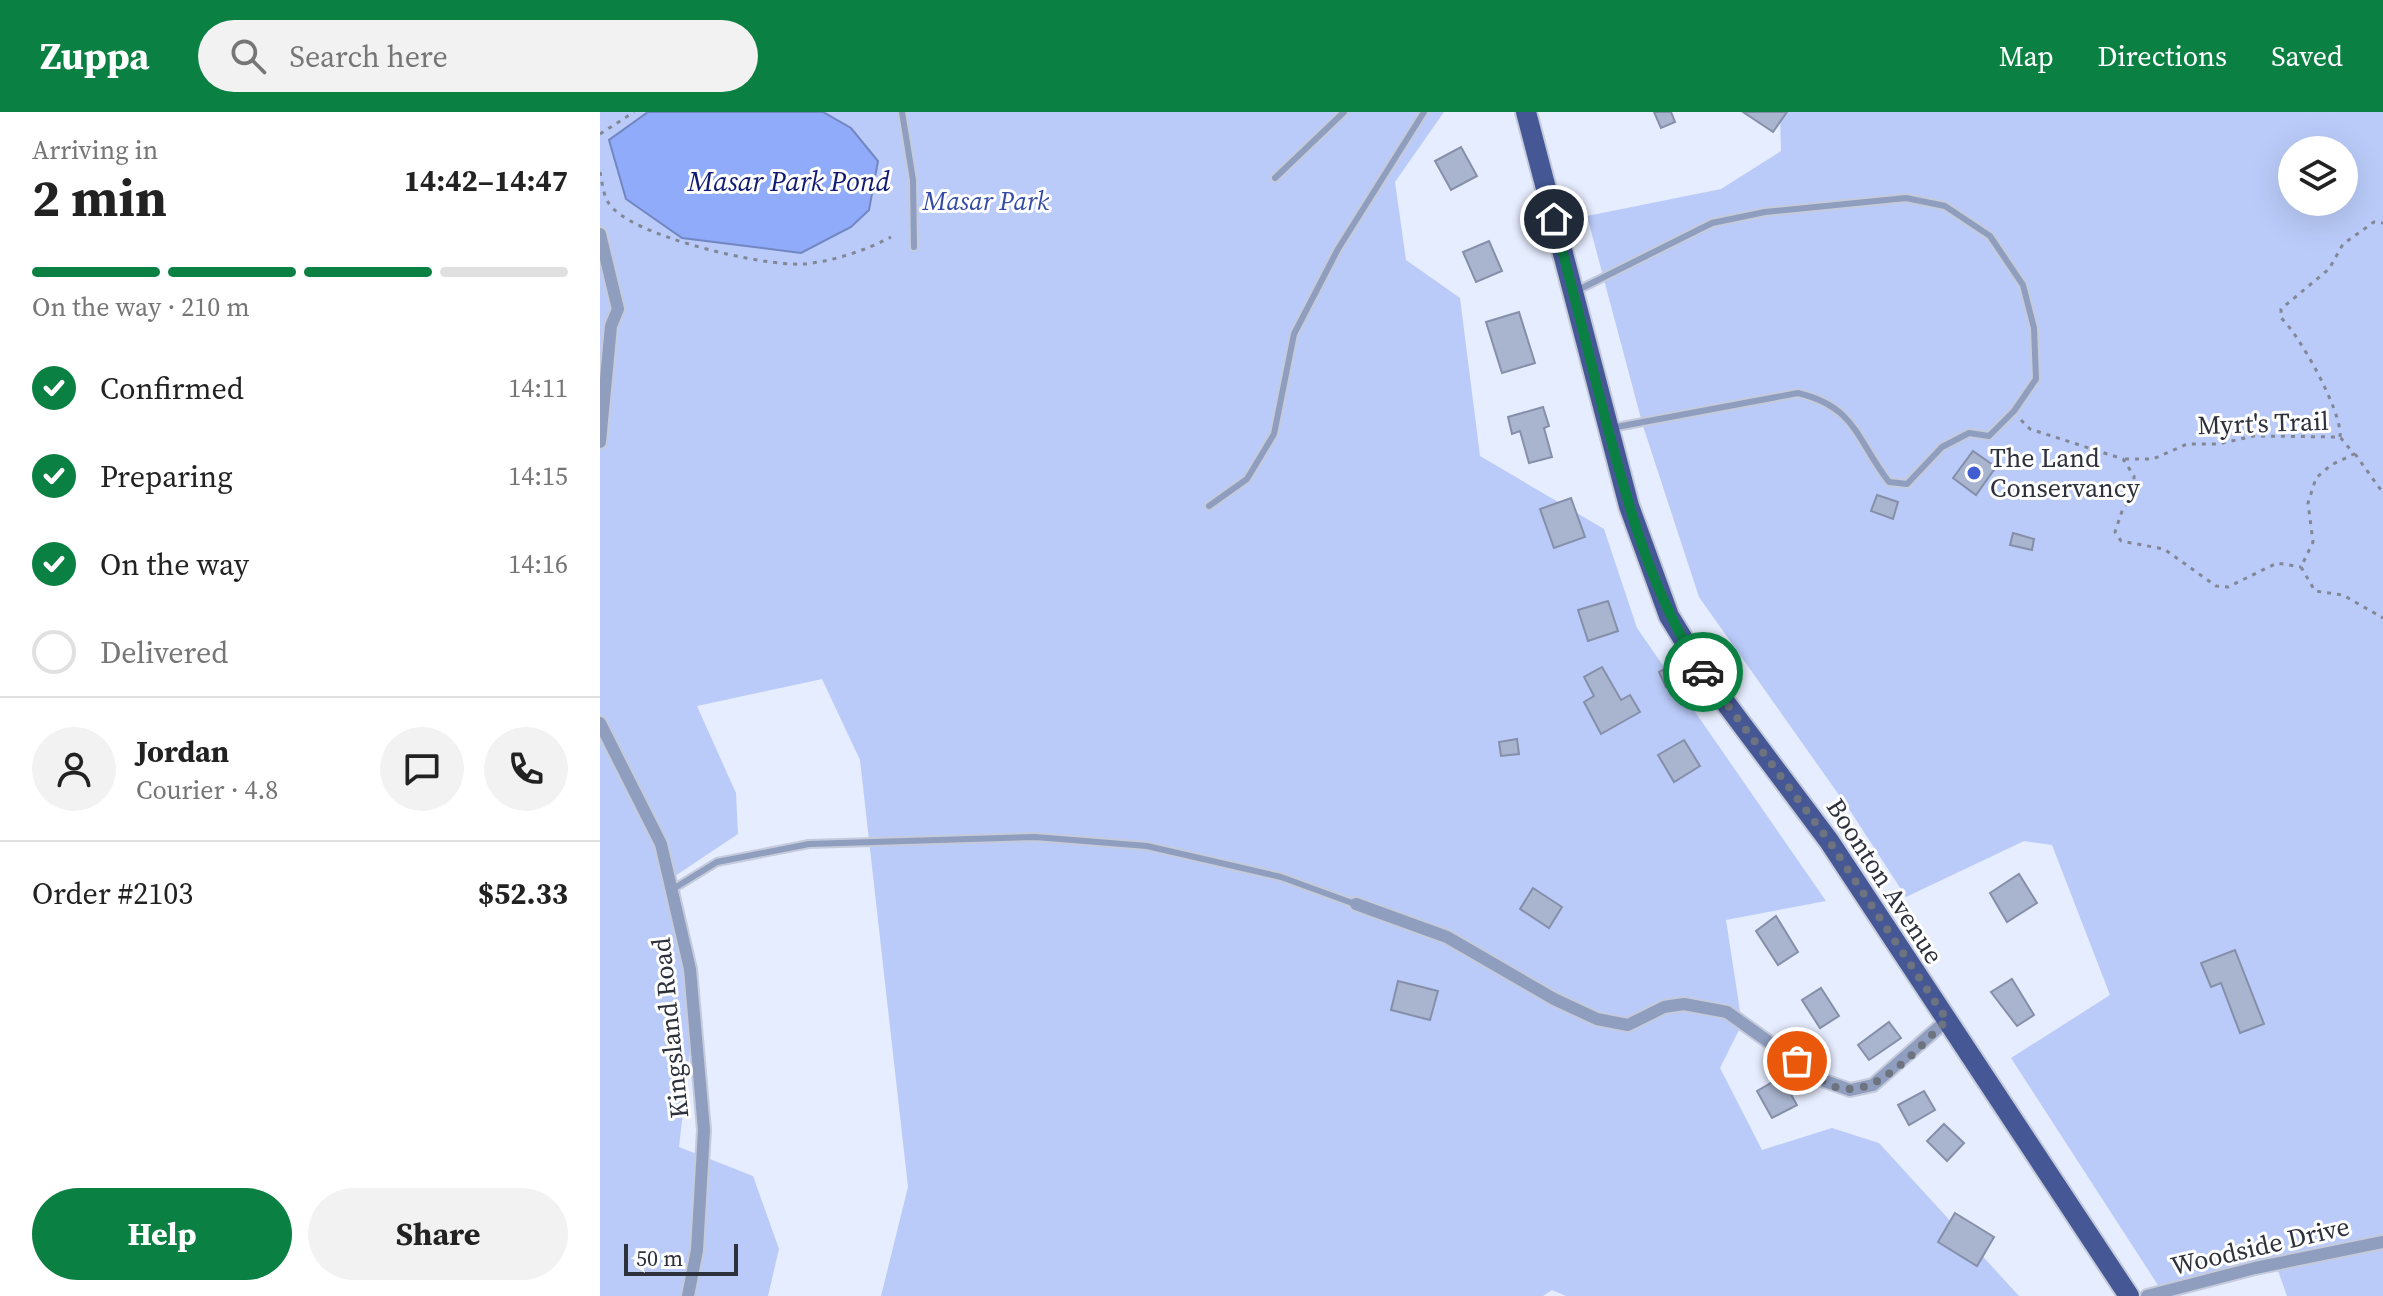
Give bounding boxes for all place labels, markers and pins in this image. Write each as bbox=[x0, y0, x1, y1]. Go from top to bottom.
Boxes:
pin bbox=[1520, 185, 1588, 253]
place label: The Land Conservancy bbox=[1990, 440, 2141, 506]
marker: The Land Conservancy bbox=[1965, 464, 1983, 482]
pin bbox=[1763, 1027, 1831, 1095]

